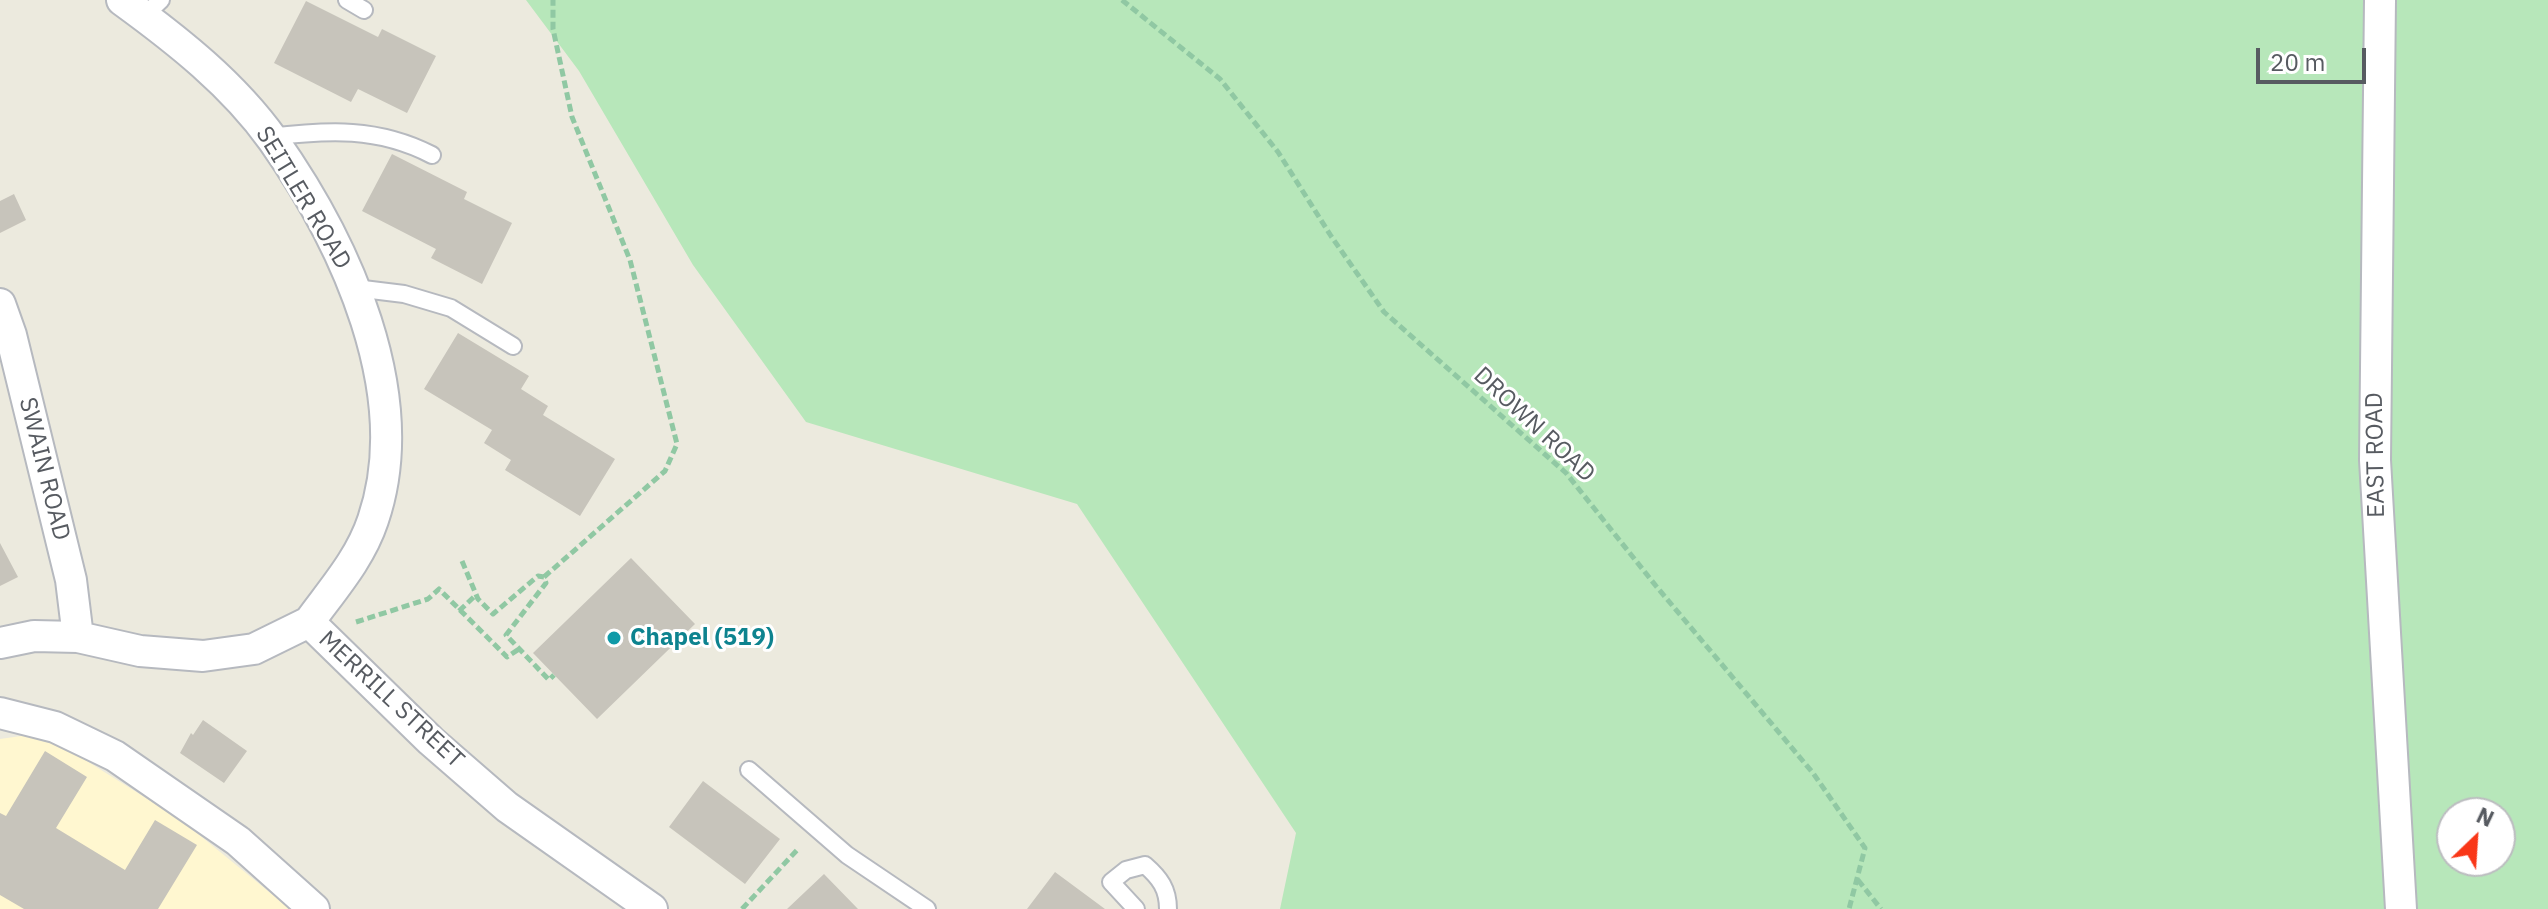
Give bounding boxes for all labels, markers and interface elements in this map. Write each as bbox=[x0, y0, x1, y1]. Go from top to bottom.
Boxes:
scale bar bbox=[2260, 32, 2370, 82]
text: 20 m bbox=[2270, 46, 2325, 78]
street label: SEITLER ROAD bbox=[249, 121, 357, 275]
street label: DROWN ROAD bbox=[1467, 361, 1601, 489]
street label: EAST ROAD bbox=[2361, 392, 2391, 518]
street label: SWAIN ROAD bbox=[12, 395, 76, 543]
place label: Chapel (519) bbox=[630, 624, 774, 652]
street label: MERRILL STREET bbox=[312, 625, 470, 775]
marker: Chapel (519) bbox=[605, 629, 623, 647]
north arrow bbox=[2436, 797, 2516, 877]
text: N bbox=[2472, 800, 2499, 833]

